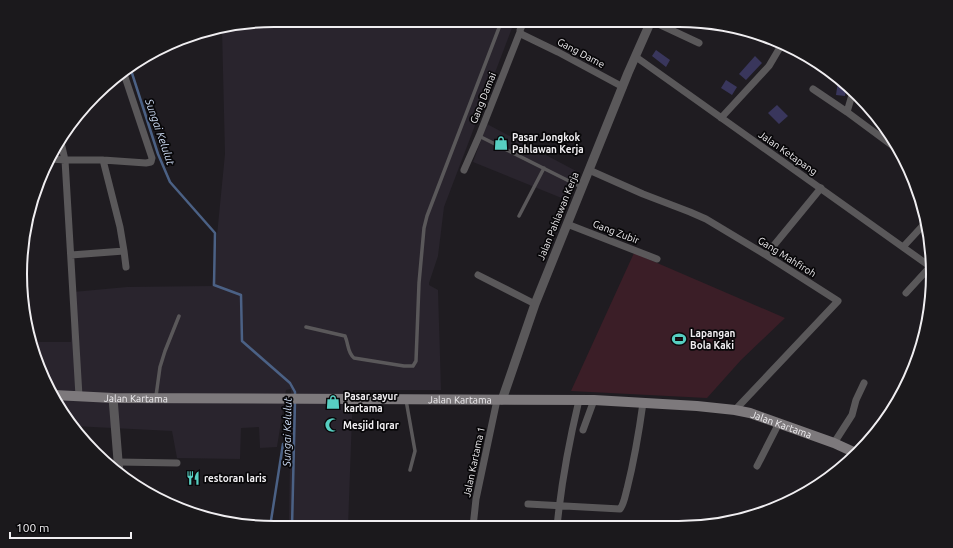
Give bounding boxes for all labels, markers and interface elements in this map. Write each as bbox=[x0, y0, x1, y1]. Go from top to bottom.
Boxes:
street label: Gang Dame bbox=[556, 36, 606, 70]
street label: Gang Damai bbox=[468, 71, 498, 125]
water label: Sungai Kelulut bbox=[143, 96, 177, 167]
street label: Jalan Ketapang bbox=[757, 129, 819, 177]
place label: Pasar Jongkok Pahlawan Kerja bbox=[512, 132, 584, 155]
shop icon: Pasar Jongkok Pahlawan Kerja bbox=[493, 135, 509, 151]
street label: Jalan Pahlawan Kerja bbox=[535, 170, 581, 262]
street label: Gang Zubir bbox=[591, 218, 641, 246]
street label: Gang Mahfiroh bbox=[756, 235, 818, 279]
place label: Lapangan Bola Kaki bbox=[690, 328, 736, 351]
sports icon: Lapangan Bola Kaki bbox=[671, 331, 687, 347]
place label: Pasar sayur kartama bbox=[344, 391, 398, 414]
street label: Jalan Kartama bbox=[104, 392, 168, 404]
shop icon: Pasar sayur kartama bbox=[325, 394, 341, 410]
street label: Jalan Kartama bbox=[428, 394, 492, 405]
water label: Sungai Kelulut bbox=[280, 397, 294, 468]
street label: Jalan Kartama bbox=[749, 408, 813, 440]
mosque icon: Mesjid Iqrar bbox=[324, 417, 340, 433]
place label: Mesjid Iqrar bbox=[343, 420, 400, 431]
street label: Jalan Kartama 1 bbox=[461, 426, 487, 498]
restaurant icon: restoran laris bbox=[185, 470, 201, 486]
place label: restoran laris bbox=[204, 473, 267, 484]
scale bar bbox=[10, 514, 131, 540]
text: 100 m bbox=[16, 521, 49, 534]

